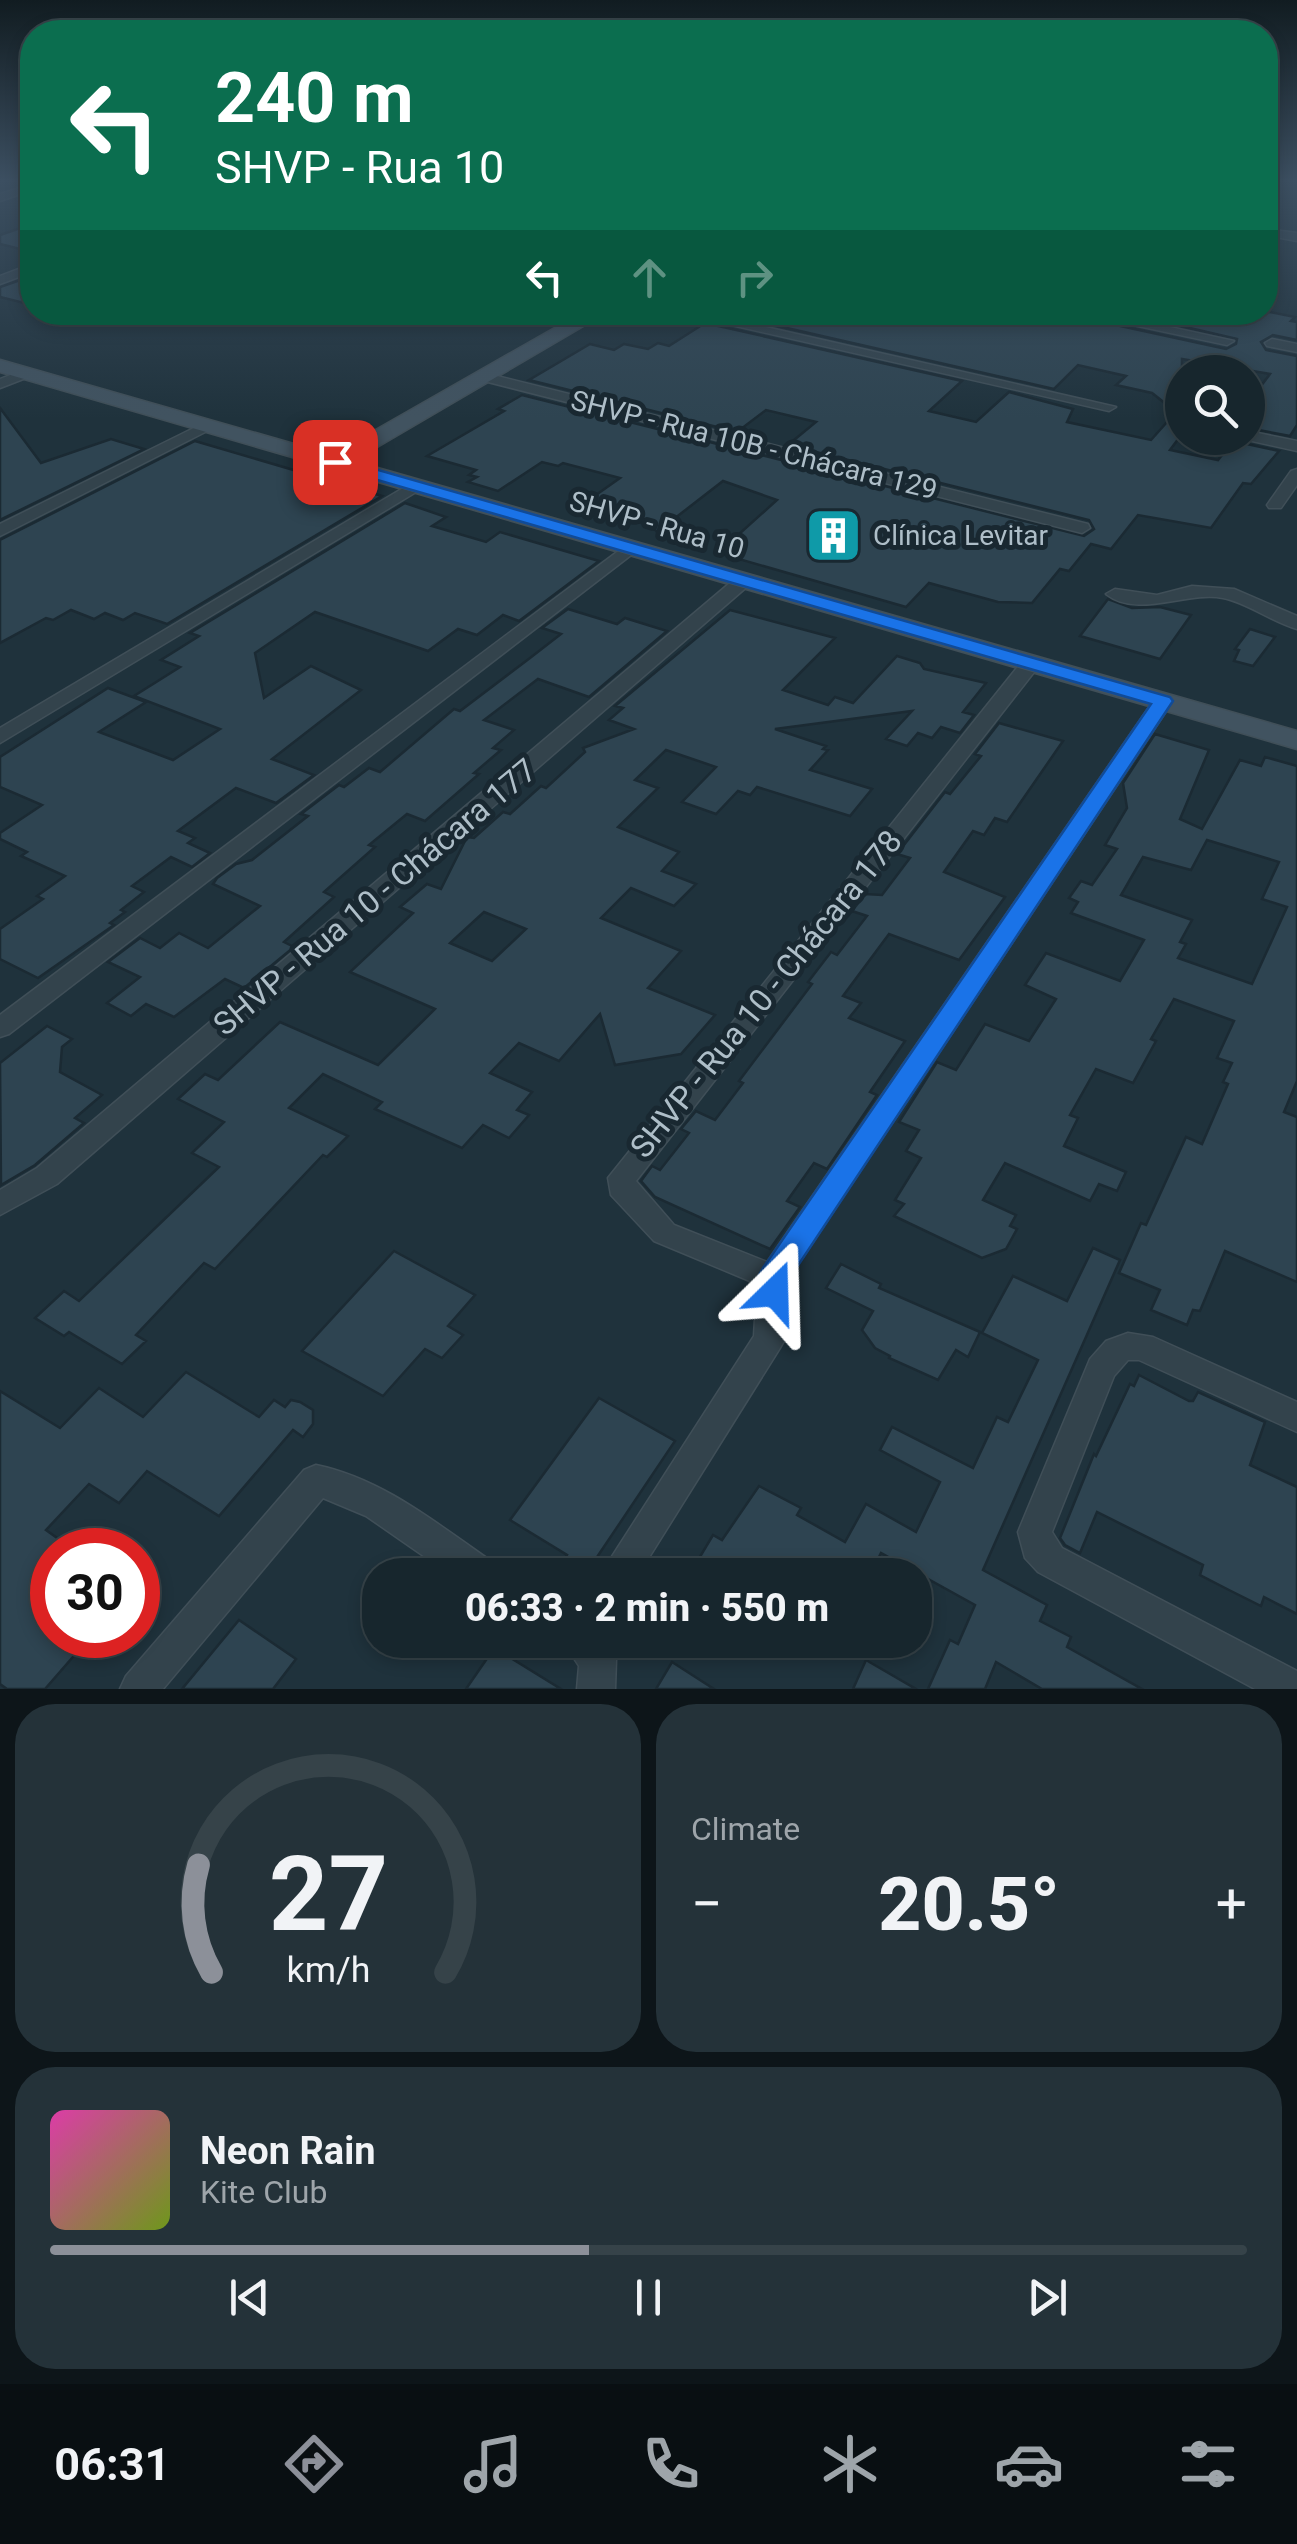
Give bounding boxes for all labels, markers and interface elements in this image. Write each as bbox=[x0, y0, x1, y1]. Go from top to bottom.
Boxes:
text: 240 m bbox=[215, 57, 414, 139]
icon: left bbox=[50, 60, 180, 190]
text: SHVP - Rua 10 bbox=[215, 141, 504, 194]
icon: left bbox=[517, 250, 572, 305]
icon: ahead bbox=[622, 250, 677, 305]
icon: right bbox=[727, 250, 782, 305]
map controls bbox=[1165, 355, 1265, 455]
button: search bbox=[1165, 355, 1265, 455]
street label: SHVP - Rua 10B - Chácara 129 bbox=[567, 383, 941, 507]
pin bbox=[293, 420, 378, 505]
icon: arrive bbox=[308, 435, 363, 490]
street label: SHVP - Rua 10 bbox=[566, 484, 748, 566]
building icon: Clínica Levitar bbox=[804, 505, 864, 565]
place label: Clínica Levitar bbox=[873, 519, 1049, 552]
street label: SHVP - Rua 10 - Chácara 177 bbox=[206, 751, 544, 1043]
street label: SHVP - Rua 10 - Chácara 178 bbox=[622, 823, 910, 1165]
position arrow bbox=[723, 1240, 827, 1344]
speed limit sign: 30 bbox=[30, 1528, 160, 1658]
text: 06:33 · 2 min · 550 m bbox=[465, 1586, 829, 1630]
text: Climate bbox=[691, 1810, 800, 1848]
text: 27 bbox=[268, 1834, 388, 1955]
text: 20.5° bbox=[878, 1860, 1060, 1948]
text: − bbox=[691, 1872, 722, 1936]
text: + bbox=[1216, 1872, 1247, 1936]
text: km/h bbox=[286, 1949, 370, 1991]
text: Neon Rain bbox=[200, 2129, 376, 2173]
text: Kite Club bbox=[200, 2173, 327, 2211]
icon: previous bbox=[222, 2270, 277, 2325]
icon: pause bbox=[621, 2270, 676, 2325]
icon: next bbox=[1020, 2270, 1075, 2325]
icon: directions bbox=[279, 2429, 349, 2499]
icon: music bbox=[458, 2429, 528, 2499]
icon: phone bbox=[636, 2429, 706, 2499]
icon: climate bbox=[815, 2429, 885, 2499]
icon: car bbox=[994, 2429, 1064, 2499]
icon: filters bbox=[1173, 2429, 1243, 2499]
text: 06:31 bbox=[54, 2438, 170, 2491]

